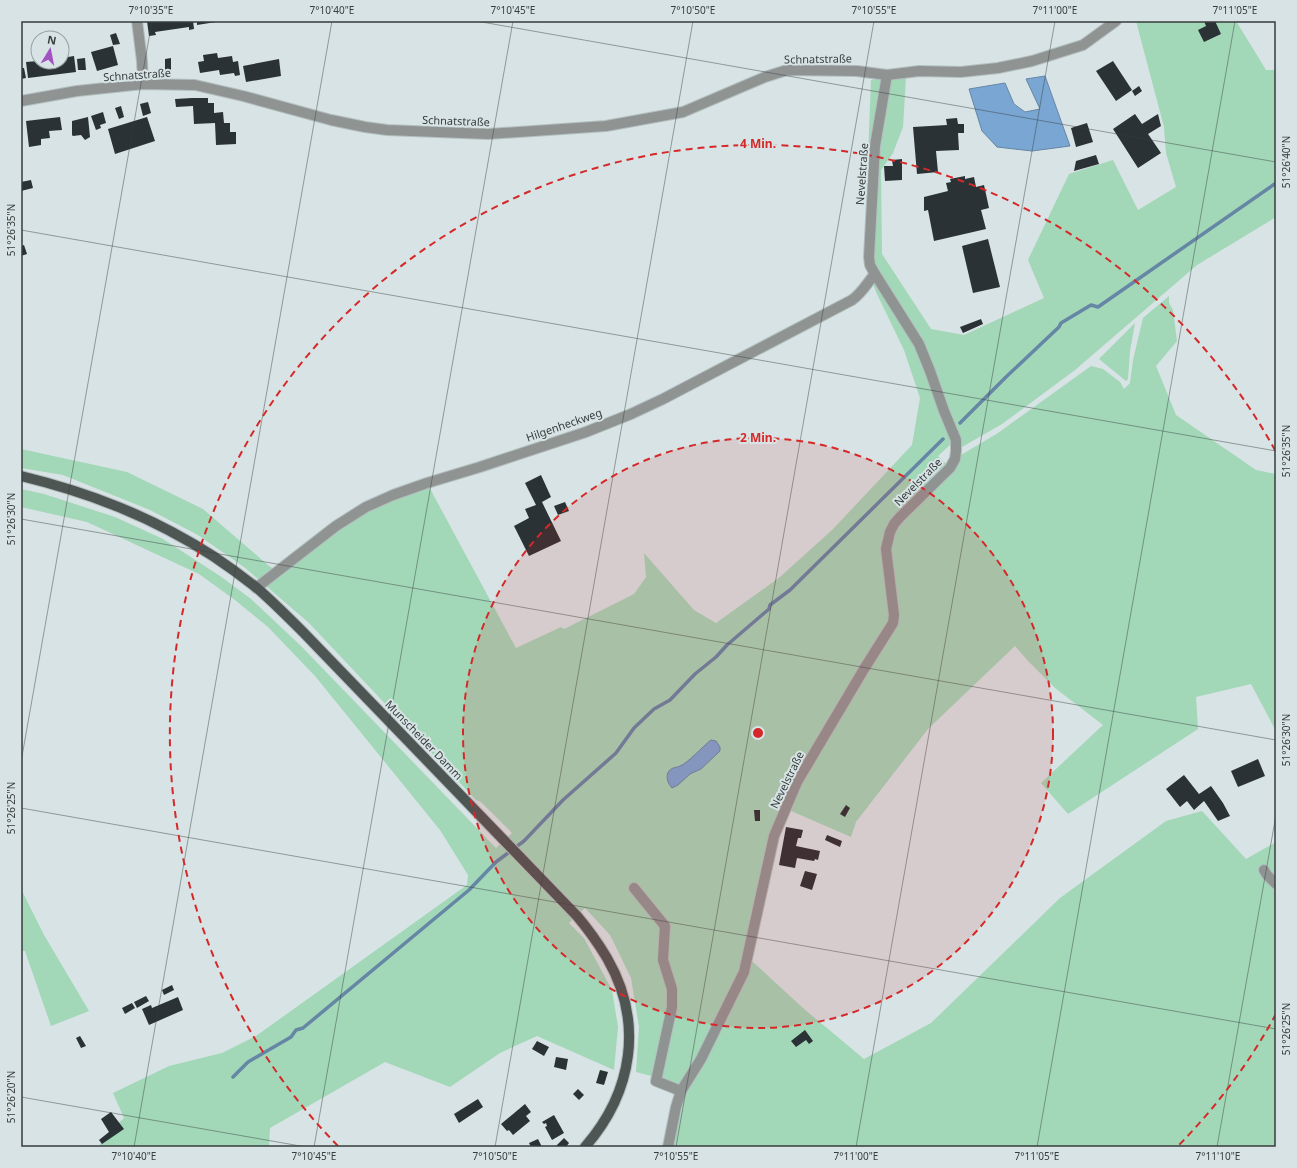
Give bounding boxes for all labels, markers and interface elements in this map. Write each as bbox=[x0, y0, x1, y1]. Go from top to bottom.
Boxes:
text: 7°10'35"E bbox=[129, 3, 173, 17]
text: 7°10'40"E bbox=[310, 3, 354, 17]
text: 7°10'45"E bbox=[491, 3, 535, 17]
text: 7°10'50"E bbox=[671, 3, 715, 17]
text: 7°10'55"E bbox=[852, 3, 896, 17]
text: 7°11'00"E bbox=[1033, 3, 1077, 17]
text: 7°11'05"E bbox=[1213, 3, 1257, 17]
north arrow bbox=[30, 30, 70, 70]
text: N bbox=[46, 31, 58, 48]
street label: Schnatstraße bbox=[784, 50, 852, 67]
street label: Schnatstraße bbox=[103, 65, 171, 84]
street label: Schnatstraße bbox=[422, 112, 490, 129]
text: 4 Min. bbox=[740, 135, 776, 152]
text: 51°26'40"N bbox=[1279, 136, 1293, 188]
street label: Nevelstraße bbox=[852, 143, 871, 205]
text: 51°26'35"N bbox=[4, 204, 18, 256]
street label: Hilgenheckweg bbox=[524, 405, 604, 445]
text: 51°26'35"N bbox=[1279, 425, 1293, 477]
text: 2 Min. bbox=[740, 429, 776, 446]
street label: Nevelstraße bbox=[890, 454, 945, 509]
text: 51°26'30"N bbox=[4, 493, 18, 545]
street label: Munscheider Damm bbox=[382, 697, 466, 783]
text: 51°26'30"N bbox=[1279, 714, 1293, 766]
centre of rings bbox=[751, 726, 765, 740]
street label: Nevelstraße bbox=[766, 749, 807, 811]
text: 51°26'25"N bbox=[4, 782, 18, 834]
text: 51°26'25"N bbox=[1279, 1003, 1293, 1055]
text: 51°26'20"N bbox=[4, 1071, 18, 1123]
text: 7°10'40"E bbox=[112, 1149, 156, 1163]
text: 7°10'45"E bbox=[292, 1149, 336, 1163]
text: 7°10'50"E bbox=[473, 1149, 517, 1163]
text: 7°10'55"E bbox=[654, 1149, 698, 1163]
text: 7°11'00"E bbox=[834, 1149, 878, 1163]
text: 7°11'05"E bbox=[1015, 1149, 1059, 1163]
text: 7°11'10"E bbox=[1196, 1149, 1240, 1163]

